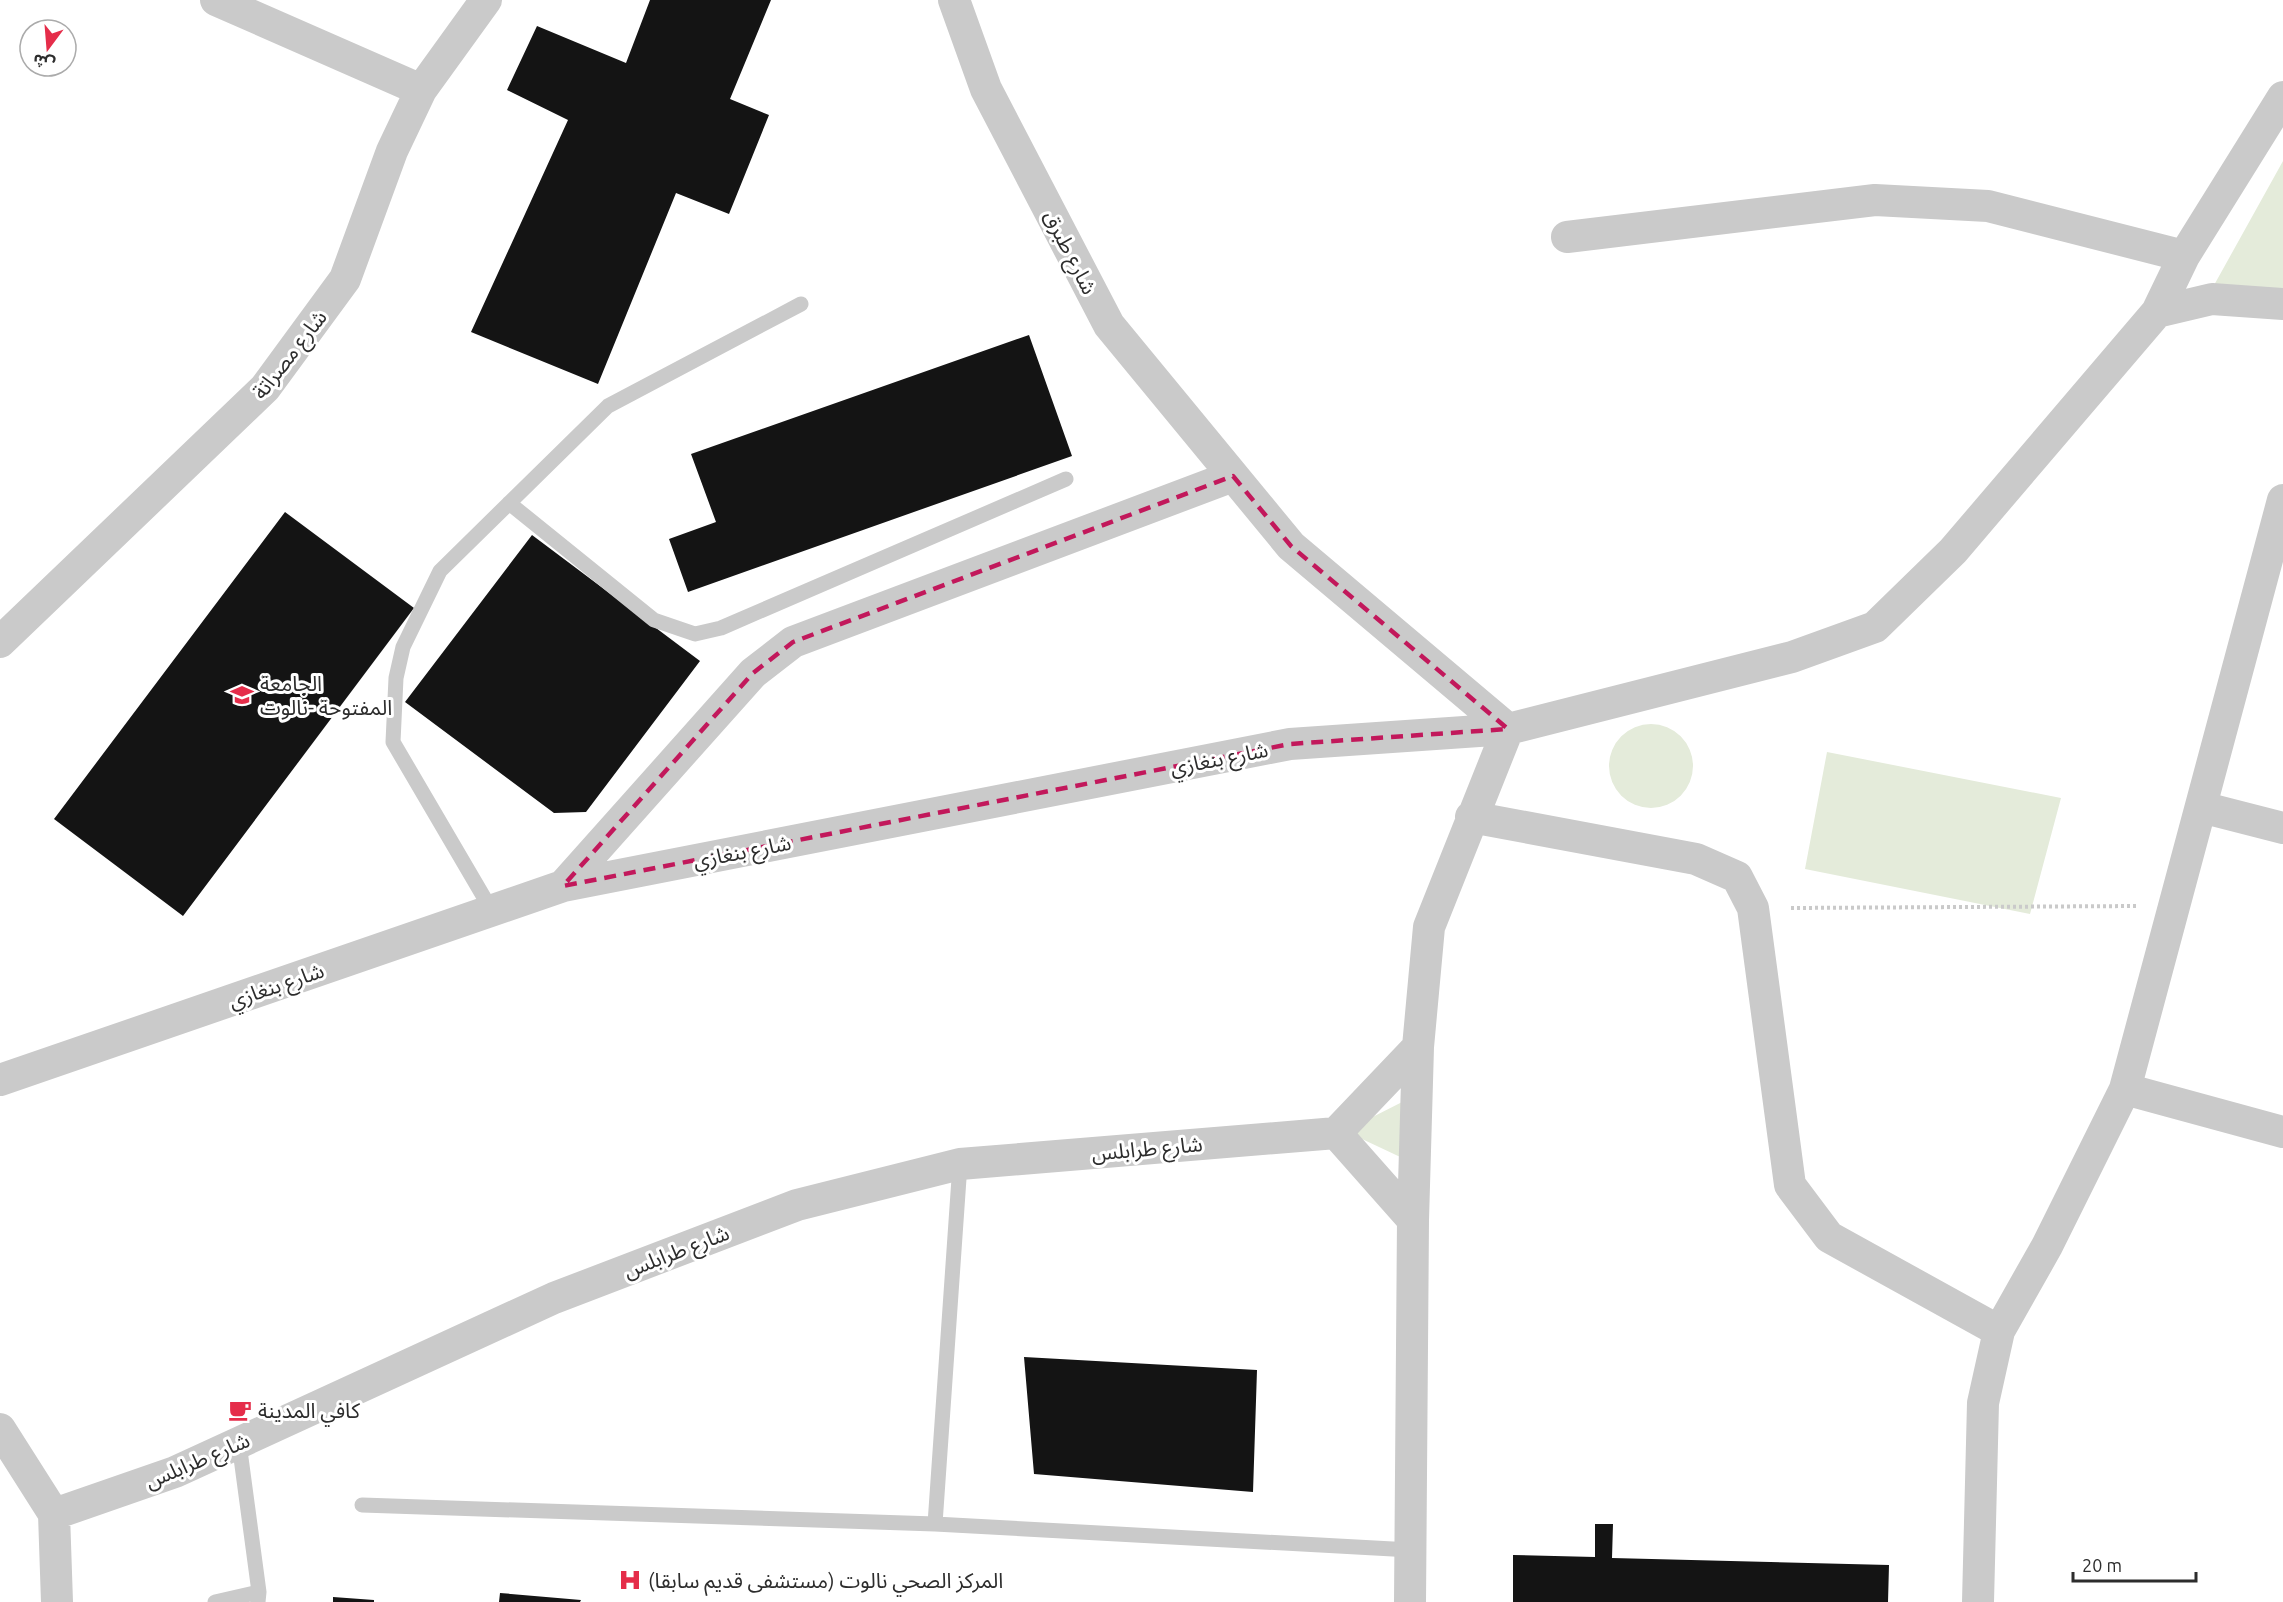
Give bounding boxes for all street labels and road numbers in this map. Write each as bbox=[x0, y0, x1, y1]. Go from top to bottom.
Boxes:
street label: شارع طبرق bbox=[1036, 206, 1102, 300]
street label: شارع مصراتة bbox=[247, 305, 334, 406]
street label: شارع بنغازي bbox=[1168, 737, 1271, 784]
street label: شارع بنغازي bbox=[691, 830, 794, 877]
street label: شارع بنغازي bbox=[225, 957, 328, 1017]
street label: شارع طرابلس bbox=[1090, 1131, 1204, 1169]
street label: شارع طرابلس bbox=[620, 1220, 734, 1286]
street label: شارع طرابلس bbox=[141, 1427, 254, 1496]

